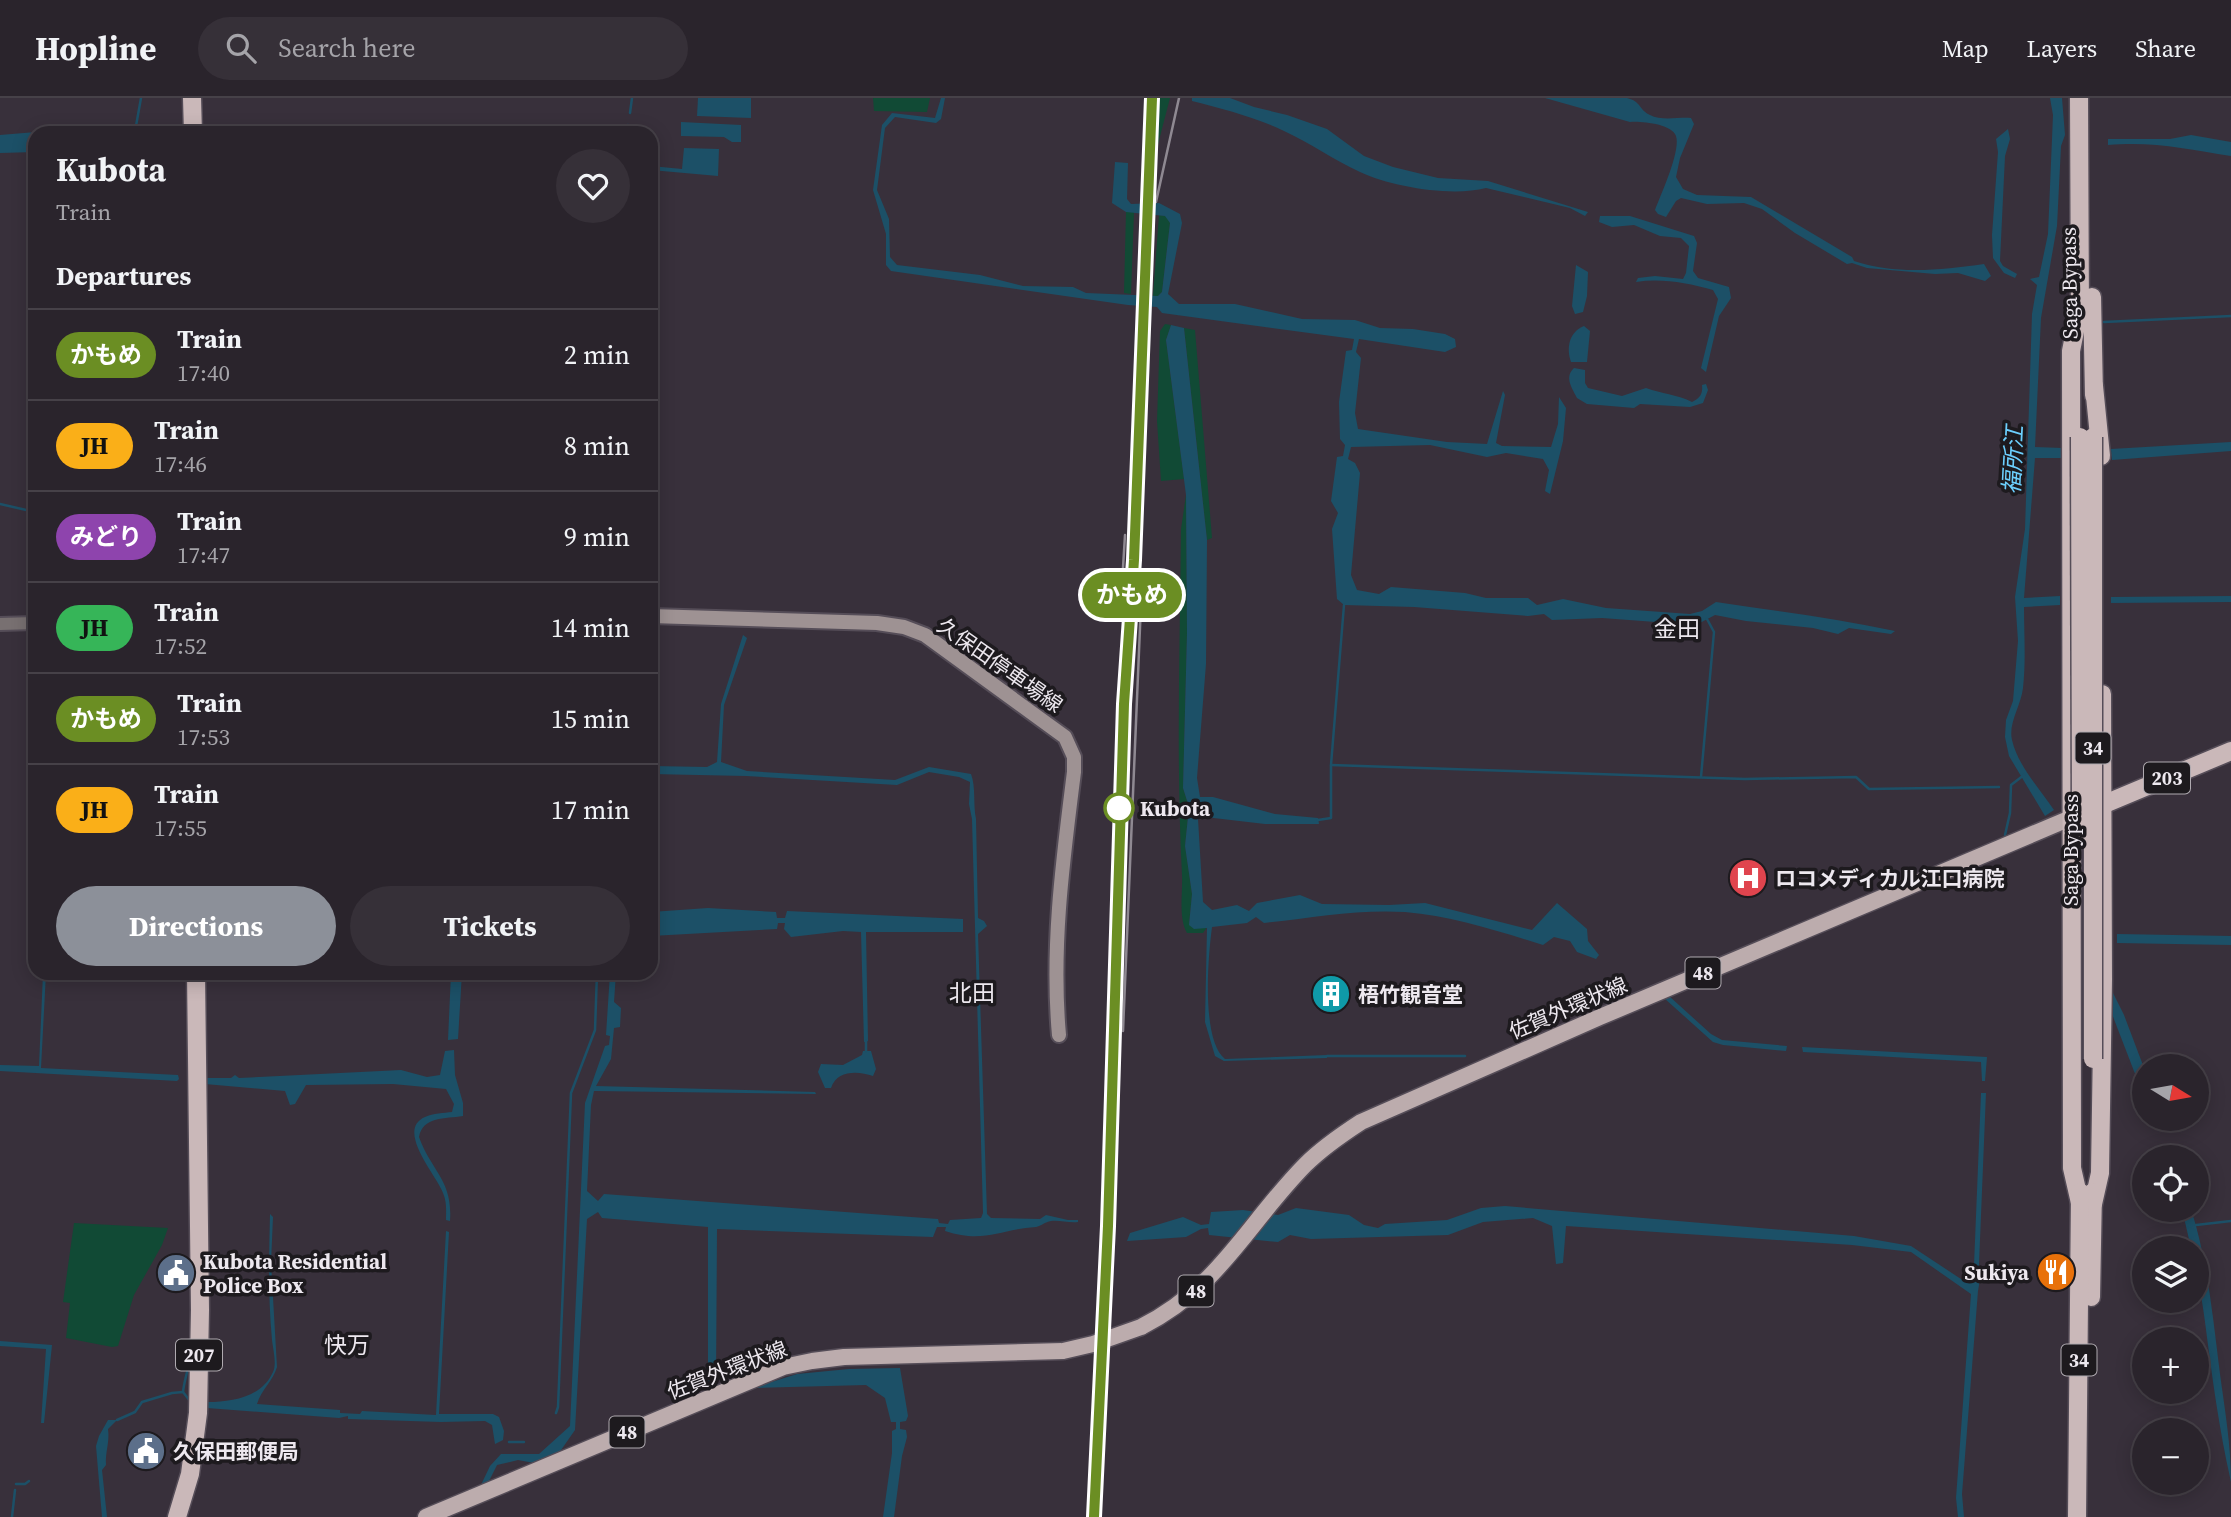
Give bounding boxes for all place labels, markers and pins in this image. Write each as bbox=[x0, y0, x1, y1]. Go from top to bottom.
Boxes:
marker: Kubota bbox=[1104, 793, 1134, 823]
place label: Kubota bbox=[1140, 794, 1211, 823]
hospital icon: ロコメディカル江口病院 bbox=[1727, 857, 1769, 899]
place label: ロコメディカル江口病院 bbox=[1775, 864, 2005, 893]
building icon: 梧竹観音堂 bbox=[1310, 973, 1352, 1015]
place label: 梧竹観音堂 bbox=[1358, 980, 1463, 1009]
place label: Kubota Residential Police Box bbox=[203, 1247, 387, 1300]
restaurant icon: Sukiya bbox=[2035, 1251, 2077, 1293]
public building icon: Kubota Residential Police Box bbox=[155, 1252, 197, 1294]
place label: Sukiya bbox=[1964, 1258, 2030, 1287]
public building icon: 久保田郵便局 bbox=[125, 1430, 167, 1472]
place label: 久保田郵便局 bbox=[173, 1437, 299, 1466]

